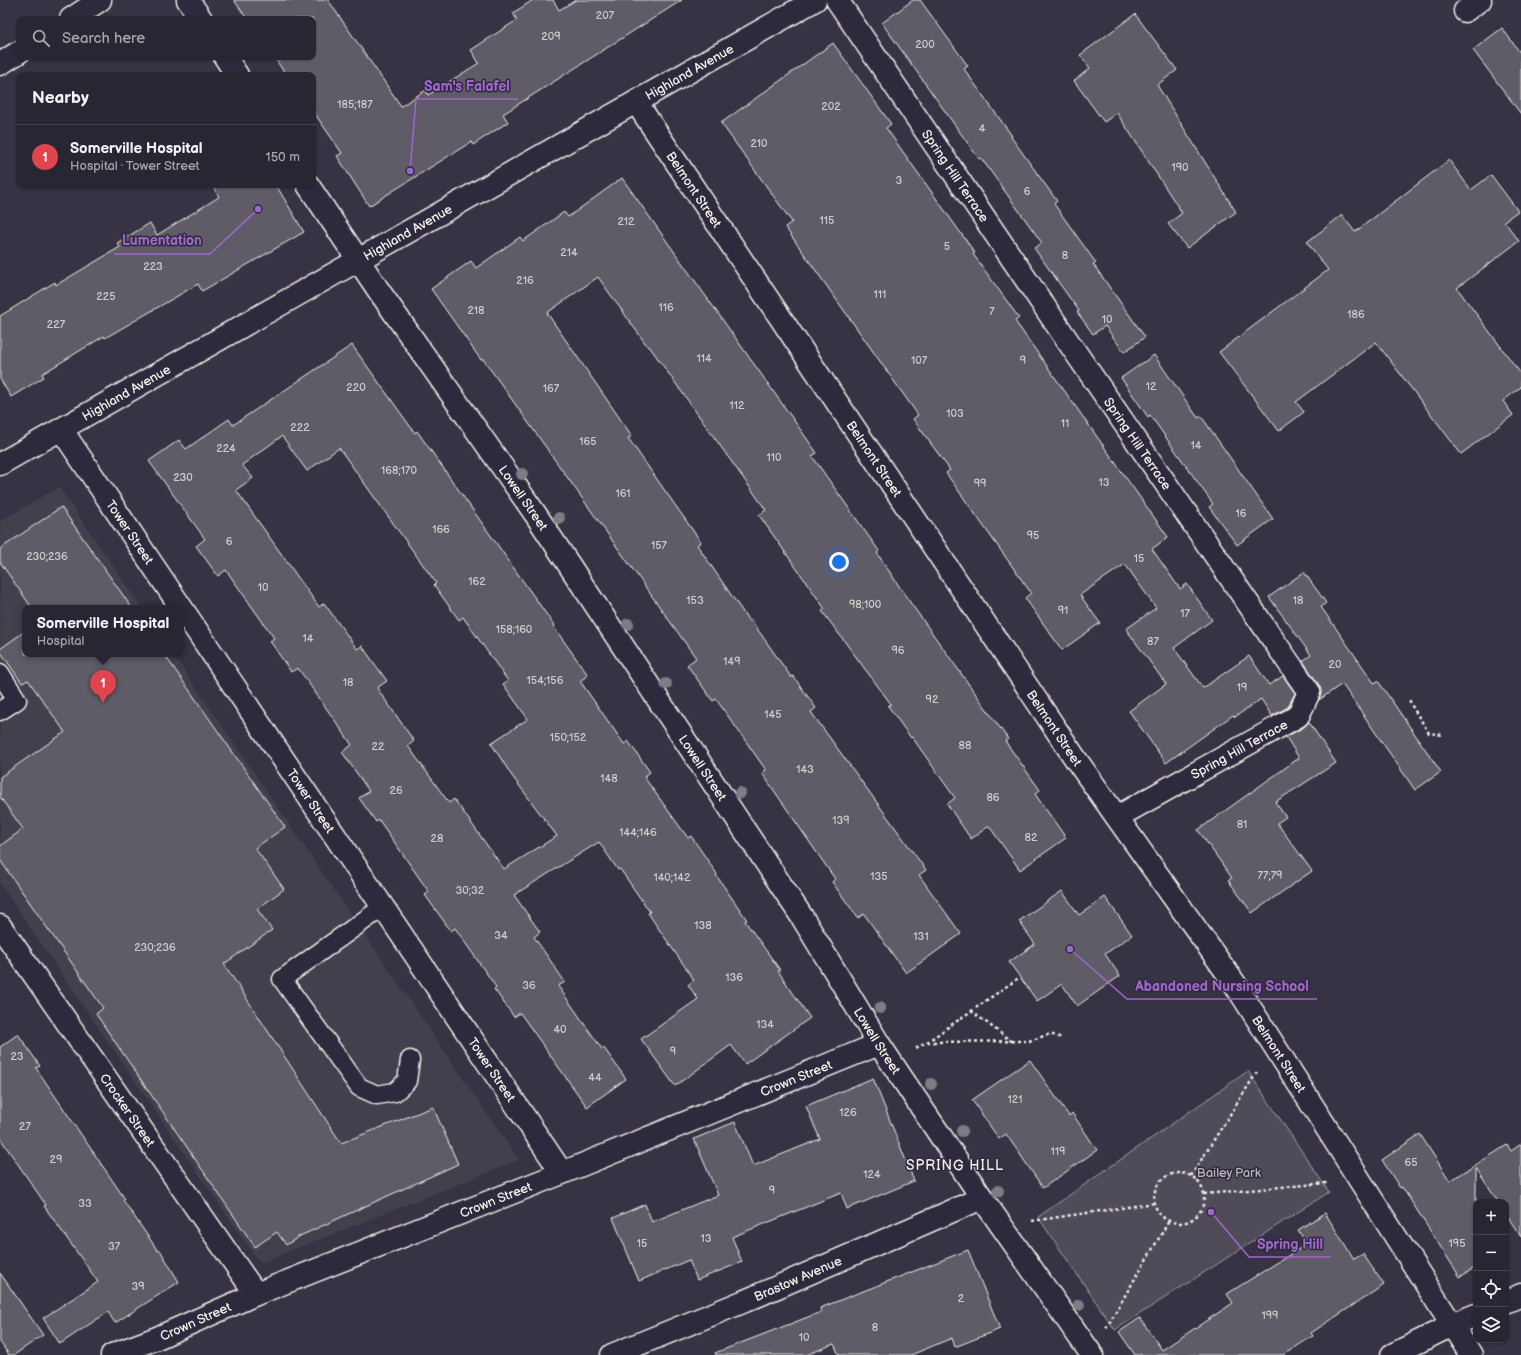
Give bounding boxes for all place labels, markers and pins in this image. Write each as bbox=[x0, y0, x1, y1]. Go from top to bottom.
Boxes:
callout: Sam's Falafel bbox=[416, 73, 518, 99]
callout: Lumentation bbox=[114, 228, 210, 254]
pin: 1 bbox=[90, 670, 116, 703]
callout: Abandoned Nursing School bbox=[1127, 973, 1317, 999]
callout: Spring Hill bbox=[1249, 1231, 1331, 1257]

